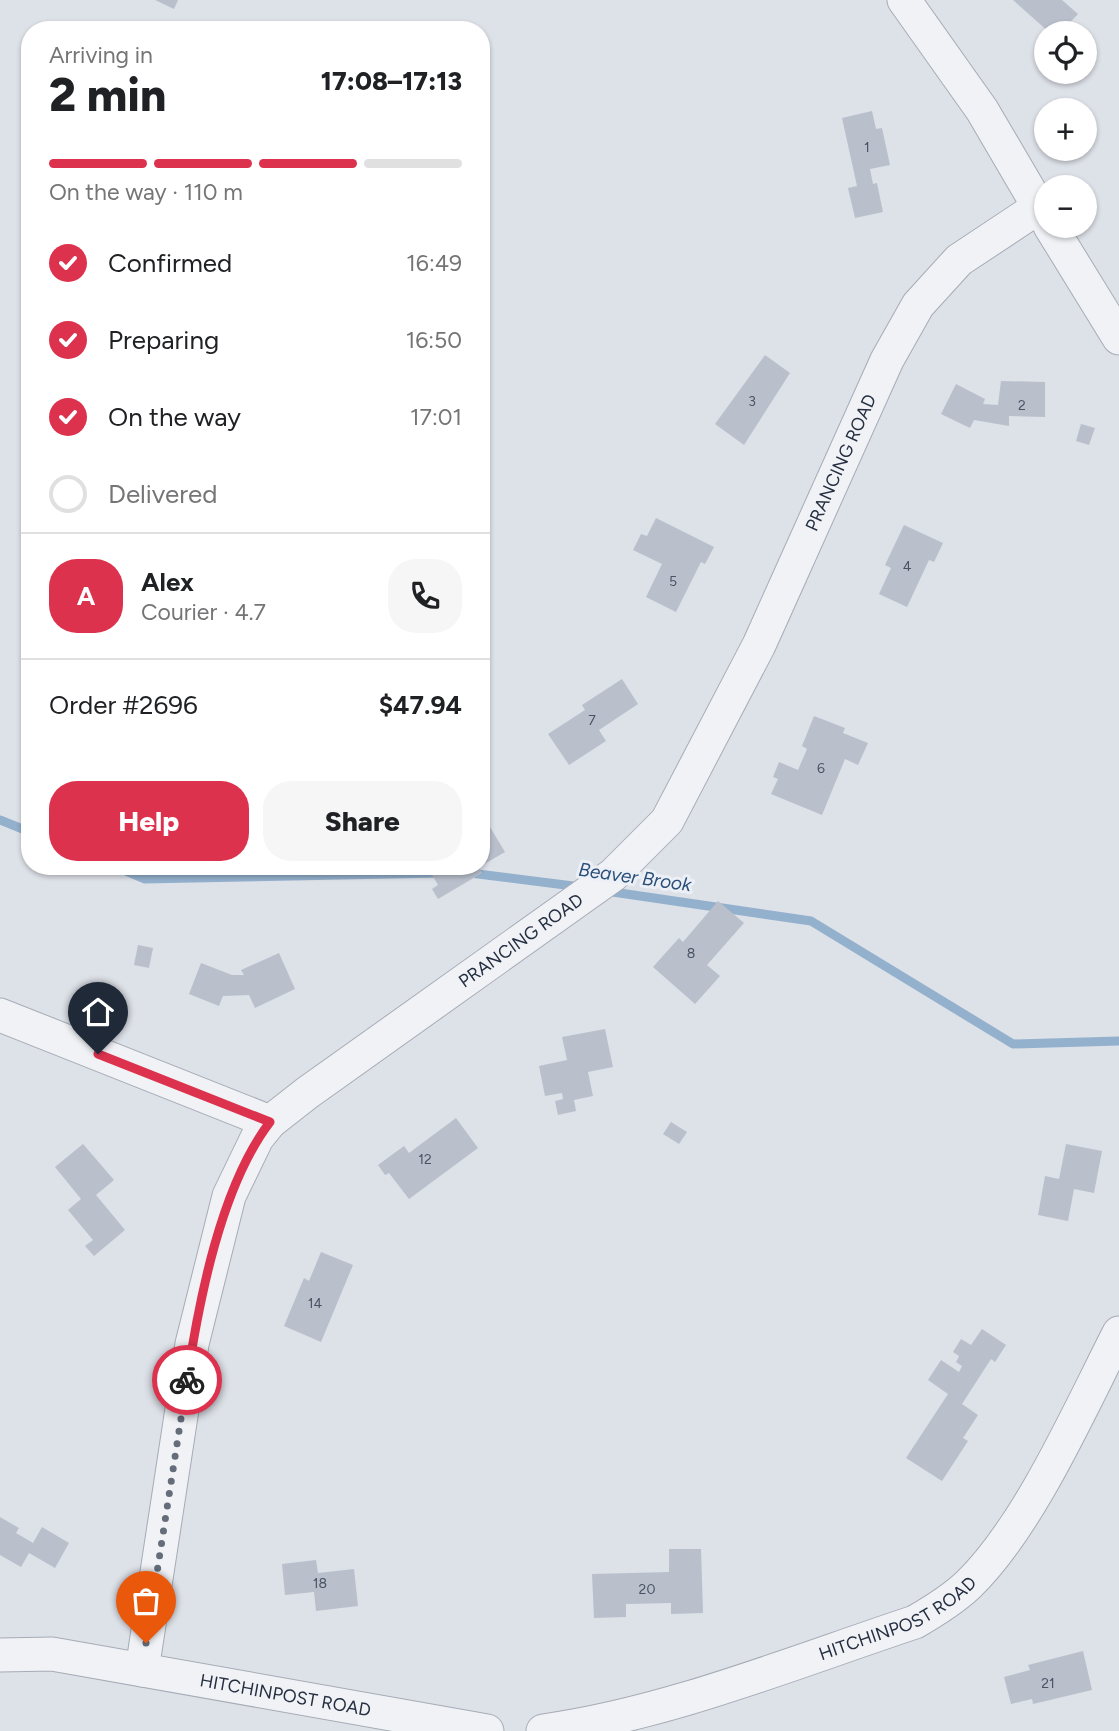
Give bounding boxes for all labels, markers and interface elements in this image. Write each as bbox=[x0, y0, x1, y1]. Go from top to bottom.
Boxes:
map controls bbox=[1034, 21, 1097, 238]
button: locate bbox=[1034, 21, 1097, 84]
text: Arriving in bbox=[49, 41, 153, 69]
text: 17:08–17:13 bbox=[321, 65, 462, 97]
text: 2 min bbox=[49, 67, 166, 123]
button: + bbox=[1034, 98, 1097, 161]
house number: 1 bbox=[864, 139, 870, 156]
button: − bbox=[1034, 175, 1097, 238]
text: On the way · 110 m bbox=[49, 178, 243, 206]
icon: check bbox=[49, 244, 87, 282]
text: Confirmed bbox=[108, 247, 232, 279]
text: 16:49 bbox=[406, 249, 462, 277]
icon: check bbox=[49, 321, 87, 359]
text: Preparing bbox=[108, 324, 219, 356]
text: 16:50 bbox=[406, 326, 462, 354]
street label: PRANCING ROAD bbox=[801, 391, 881, 534]
house number: 3 bbox=[748, 393, 756, 410]
house number: 2 bbox=[1018, 397, 1026, 414]
icon: check bbox=[49, 398, 87, 436]
text: On the way bbox=[108, 401, 241, 433]
text: 17:01 bbox=[410, 403, 462, 431]
text: Delivered bbox=[108, 478, 217, 510]
house number: 4 bbox=[903, 558, 912, 575]
button: phone bbox=[388, 559, 462, 633]
text: Alex bbox=[141, 566, 194, 598]
house number: 5 bbox=[669, 573, 677, 590]
text: A bbox=[77, 580, 95, 612]
text: Courier · 4.7 bbox=[141, 598, 266, 626]
text: Order #2696 bbox=[49, 689, 198, 721]
text: $47.94 bbox=[379, 689, 462, 721]
house number: 7 bbox=[588, 712, 596, 729]
house number: 6 bbox=[817, 760, 825, 777]
button: Help bbox=[49, 781, 249, 861]
button: Share bbox=[263, 781, 462, 861]
water label: Beaver Brook bbox=[577, 858, 694, 896]
street label: PRANCING ROAD bbox=[454, 889, 587, 992]
house number: 8 bbox=[687, 945, 695, 962]
pin bbox=[68, 982, 128, 1054]
icon: home bbox=[79, 993, 117, 1031]
house number: 12 bbox=[418, 1151, 432, 1168]
house number: 14 bbox=[308, 1295, 323, 1312]
courier bbox=[152, 1345, 222, 1415]
icon: bike bbox=[168, 1361, 206, 1399]
pin bbox=[116, 1571, 176, 1643]
street label: HITCHINPOST ROAD bbox=[816, 1572, 981, 1665]
house number: 18 bbox=[313, 1575, 327, 1592]
house number: 20 bbox=[639, 1581, 655, 1598]
icon: bag bbox=[127, 1582, 165, 1620]
street label: HITCHINPOST ROAD bbox=[198, 1669, 373, 1721]
house number: 21 bbox=[1041, 1675, 1055, 1692]

